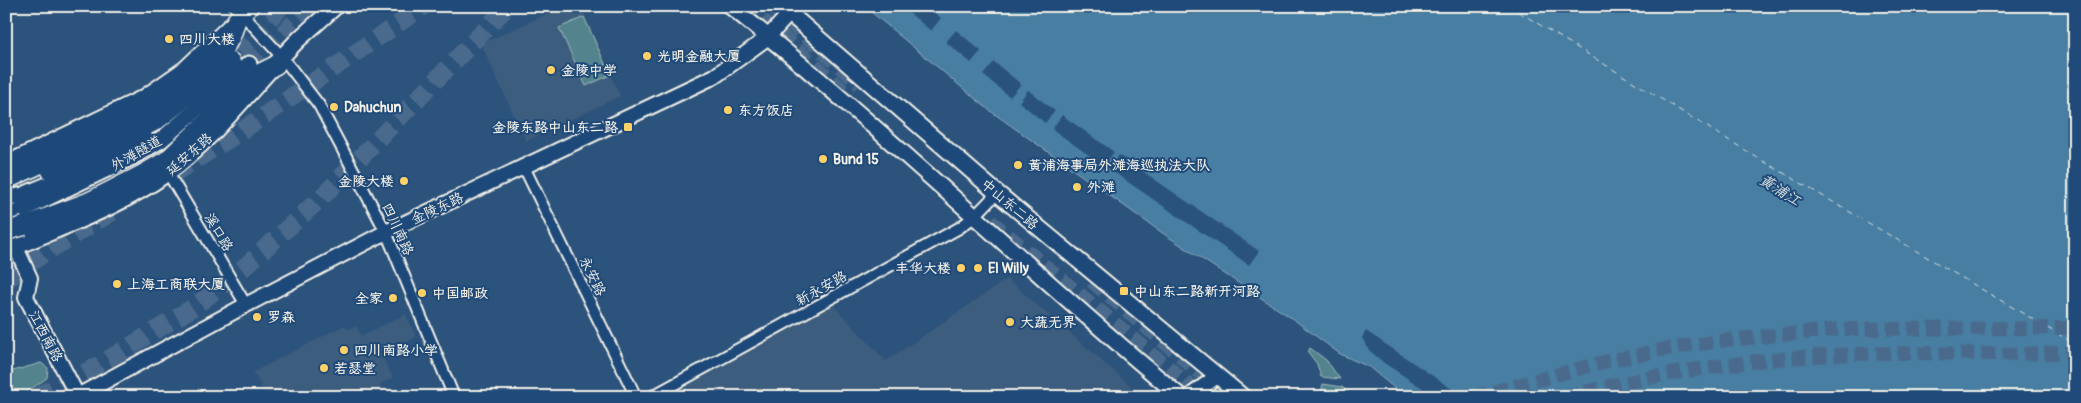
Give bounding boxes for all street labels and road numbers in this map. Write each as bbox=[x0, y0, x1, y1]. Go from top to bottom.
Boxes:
street label: 延安东路 bbox=[163, 130, 216, 179]
street label: 外滩隧道 bbox=[108, 132, 165, 175]
street label: 中山东二路 bbox=[977, 175, 1042, 233]
street label: 金陵东路 bbox=[408, 189, 466, 228]
street label: 四川南路 bbox=[378, 200, 417, 258]
street label: 溪口路 bbox=[200, 210, 237, 255]
street label: 永安路 bbox=[576, 254, 609, 299]
street label: 新永安路 bbox=[793, 267, 850, 309]
street label: 江西南路 bbox=[25, 308, 66, 365]

